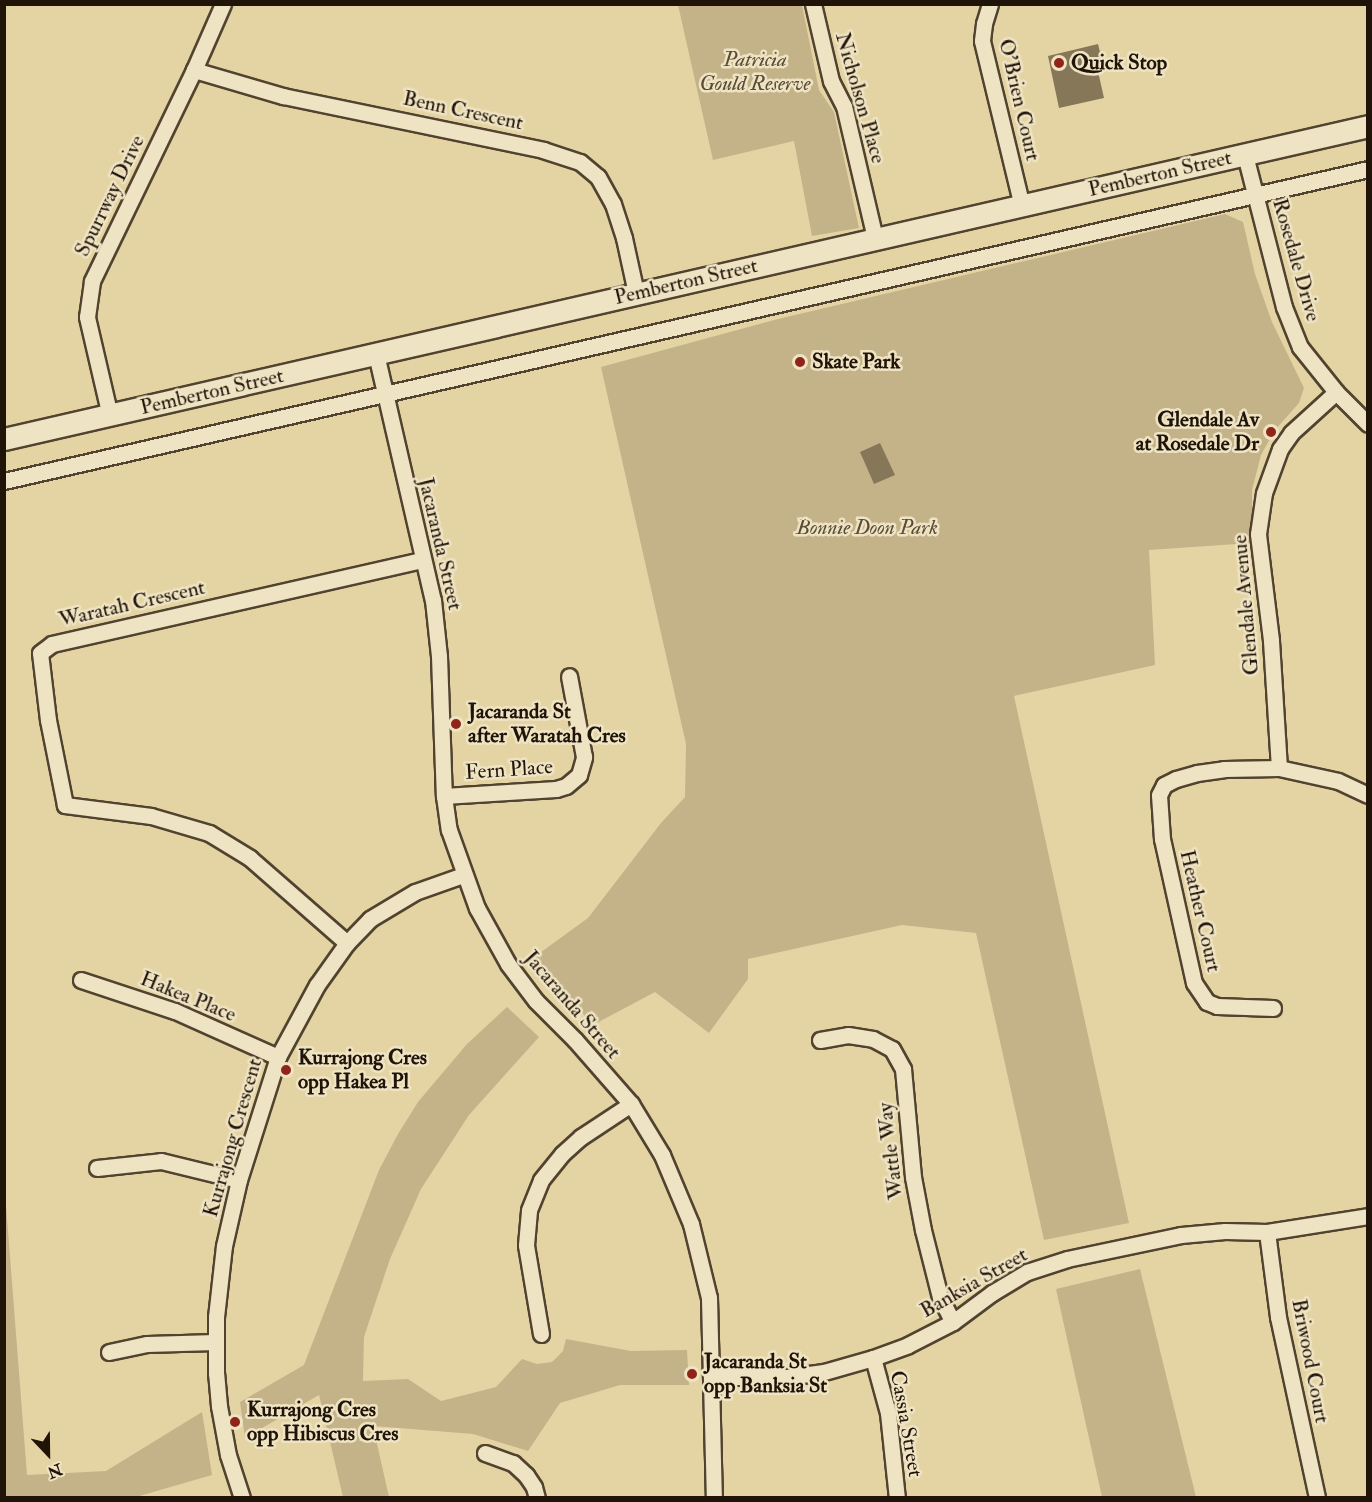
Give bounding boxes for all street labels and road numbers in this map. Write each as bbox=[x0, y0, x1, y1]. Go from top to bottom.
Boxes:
street label: Nicholson Place bbox=[829, 30, 891, 166]
street label: O'Brien Court bbox=[993, 37, 1045, 163]
street label: Benn Crescent bbox=[401, 86, 525, 136]
street label: Spurrway Drive bbox=[70, 131, 150, 261]
street label: Pemberton Street bbox=[1086, 145, 1234, 203]
street label: Rosedale Drive bbox=[1266, 196, 1326, 324]
street label: Pemberton Street bbox=[612, 253, 760, 311]
street label: Pemberton Street bbox=[138, 363, 286, 421]
street label: Jacaranda Street bbox=[413, 475, 467, 613]
street label: Glendale Avenue bbox=[1227, 534, 1265, 676]
street label: Waratah Crescent bbox=[56, 575, 208, 633]
street label: Fern Place bbox=[464, 754, 554, 786]
street label: Heather Court bbox=[1174, 848, 1226, 974]
street label: Jacaranda Street bbox=[518, 946, 626, 1064]
street label: Hakea Place bbox=[136, 966, 240, 1028]
street label: Kurrajong Crescent bbox=[198, 1056, 268, 1220]
street label: Wattle Way bbox=[873, 1101, 909, 1201]
street label: Banksia Street bbox=[916, 1242, 1032, 1324]
street label: Briwood Court bbox=[1286, 1297, 1334, 1425]
street label: Cassia Street bbox=[884, 1369, 928, 1479]

